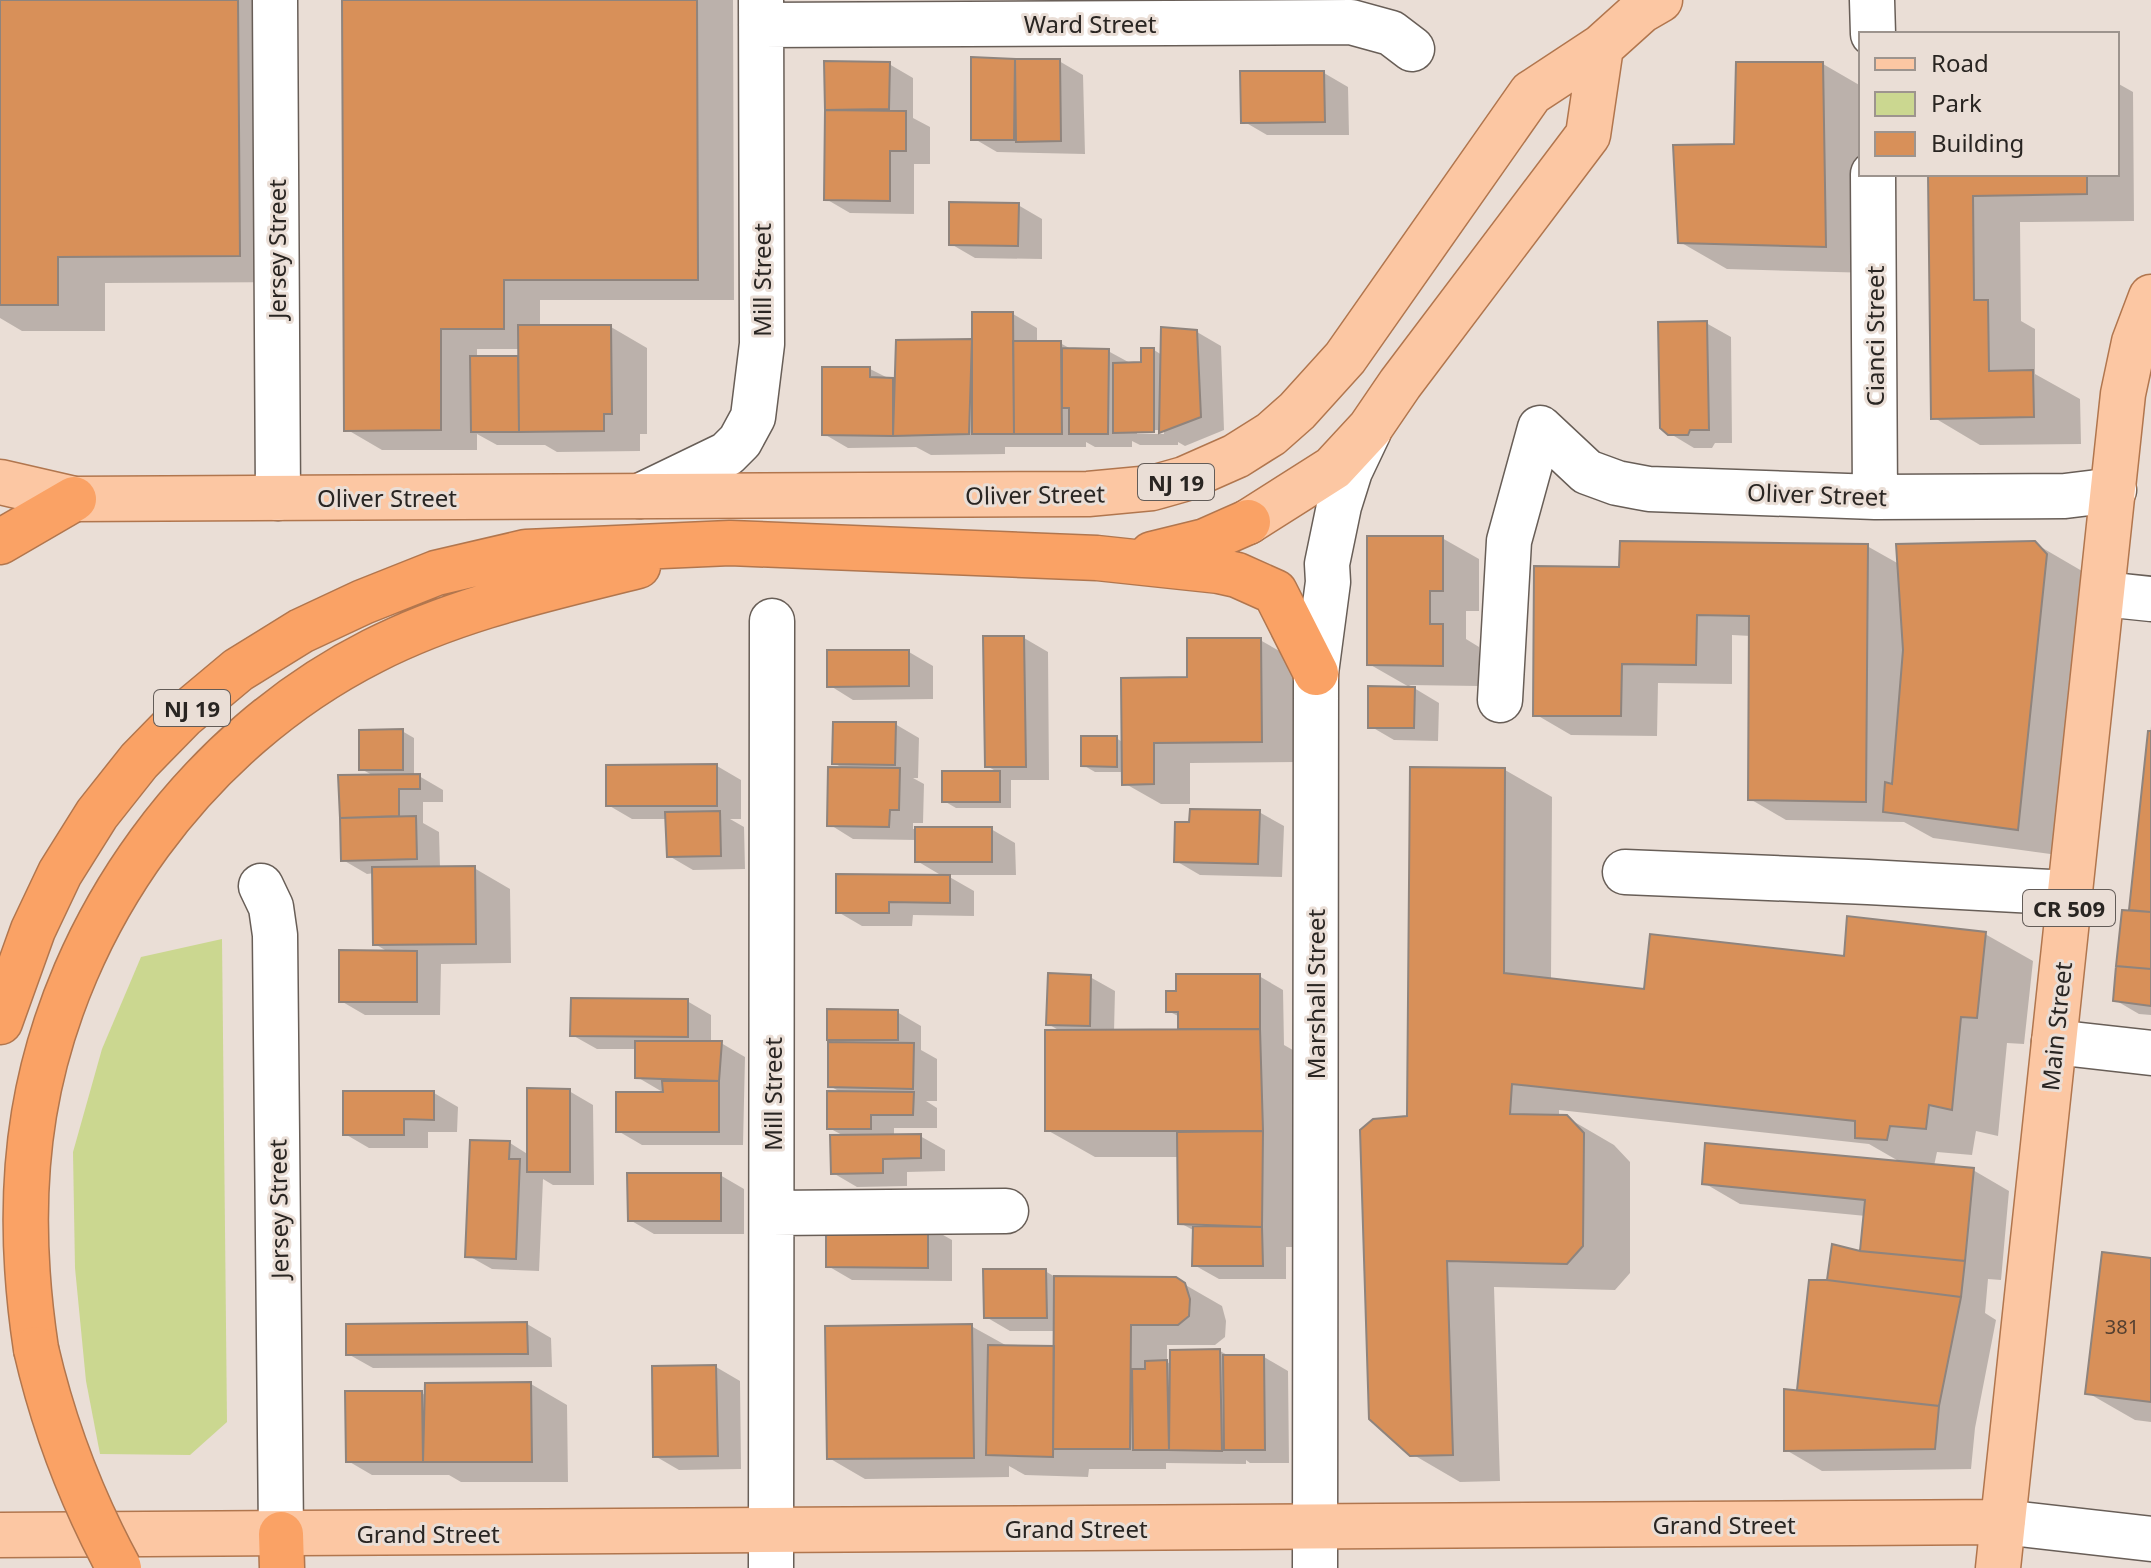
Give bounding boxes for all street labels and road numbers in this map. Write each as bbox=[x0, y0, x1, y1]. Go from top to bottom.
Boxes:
street label: Ward Street bbox=[1024, 7, 1157, 40]
street label: Jersey Street bbox=[260, 179, 293, 321]
street label: Mill Street bbox=[745, 223, 778, 337]
street label: Cianci Street bbox=[1858, 265, 1891, 406]
road number: NJ 19 bbox=[1138, 464, 1214, 500]
street label: Oliver Street bbox=[1746, 475, 1888, 513]
street label: Oliver Street bbox=[965, 476, 1106, 512]
street label: Oliver Street bbox=[317, 481, 457, 514]
road number: NJ 19 bbox=[154, 690, 230, 726]
road number: CR 509 bbox=[2023, 890, 2115, 926]
street label: Marshall Street bbox=[1299, 908, 1332, 1079]
street label: Main Street bbox=[2033, 960, 2079, 1092]
street label: Mill Street bbox=[756, 1037, 789, 1151]
street label: Jersey Street bbox=[260, 1138, 296, 1281]
street label: Grand Street bbox=[1652, 1508, 1796, 1541]
street label: Grand Street bbox=[1004, 1512, 1148, 1545]
street label: Grand Street bbox=[356, 1517, 500, 1550]

